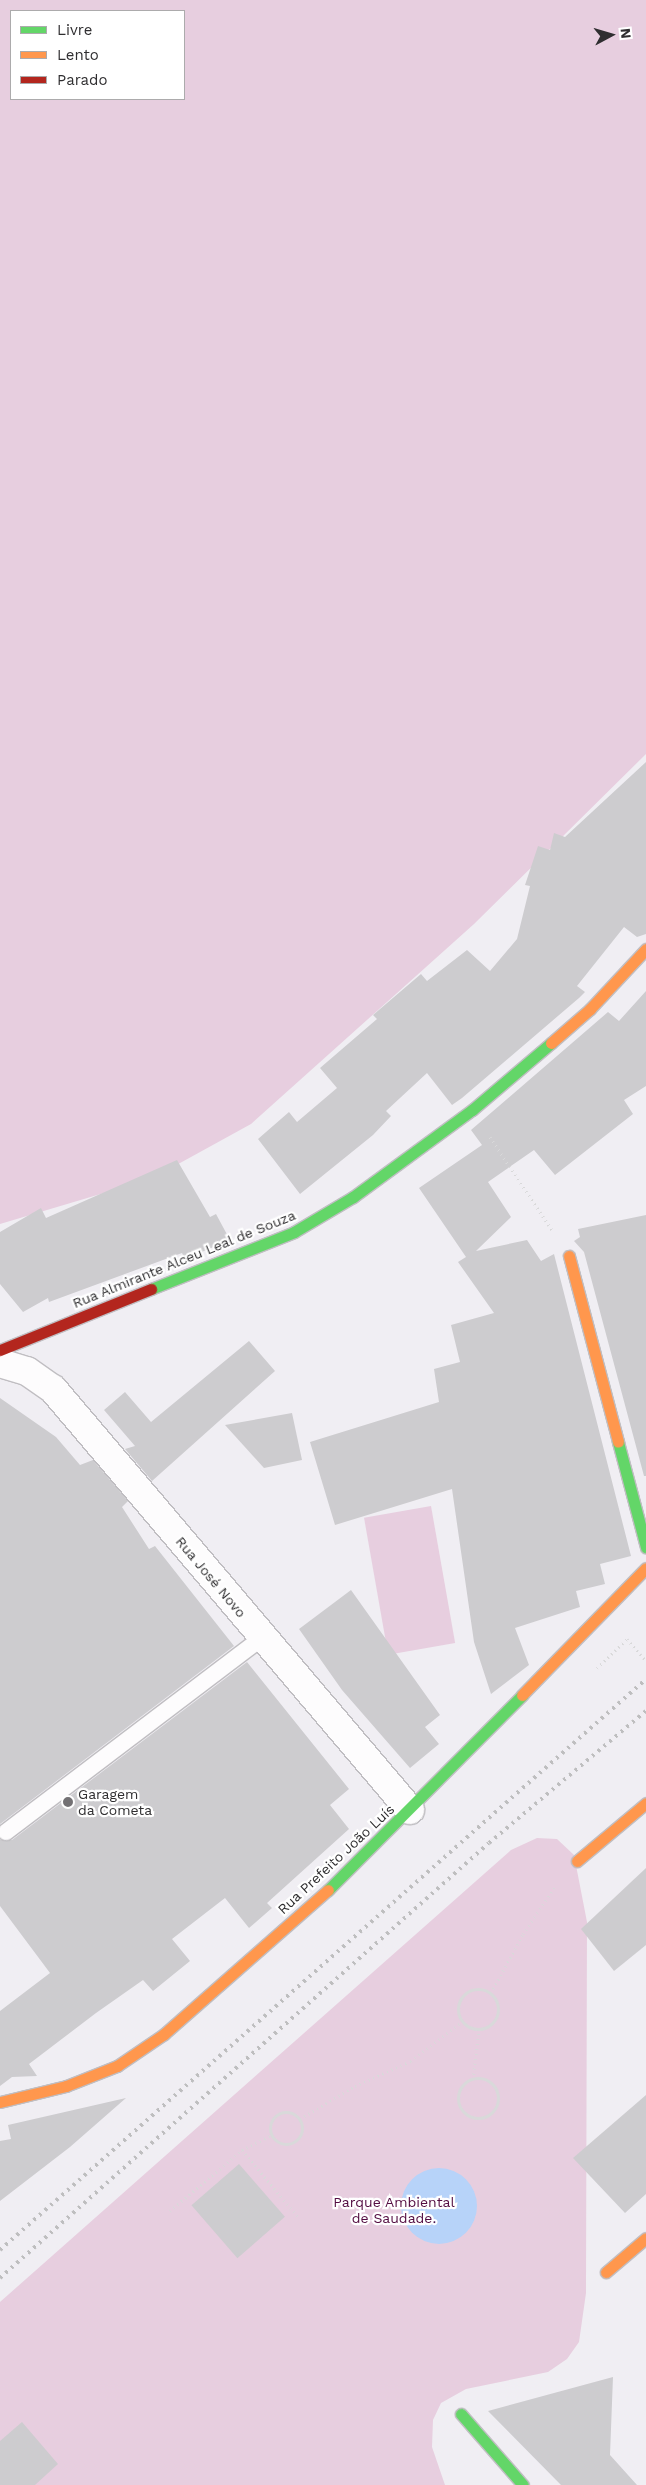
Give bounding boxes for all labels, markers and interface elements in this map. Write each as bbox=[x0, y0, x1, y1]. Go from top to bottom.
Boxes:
legend bbox=[10, 10, 185, 100]
north arrow bbox=[586, 10, 636, 60]
text: Livre bbox=[57, 21, 92, 39]
text: N bbox=[617, 27, 634, 39]
text: Lento bbox=[57, 46, 99, 64]
text: Parado bbox=[57, 71, 107, 89]
street label: Rua Almirante Alceu Leal de Souza bbox=[69, 1206, 299, 1312]
street label: Rua José Novo bbox=[172, 1533, 250, 1621]
place label: Garagem da Cometa bbox=[78, 1786, 152, 1818]
marker: Garagem da Cometa bbox=[62, 1796, 74, 1808]
street label: Rua Prefeito João Luís bbox=[274, 1800, 398, 1918]
park label: Parque Ambiental de Saudade. bbox=[333, 2194, 455, 2226]

